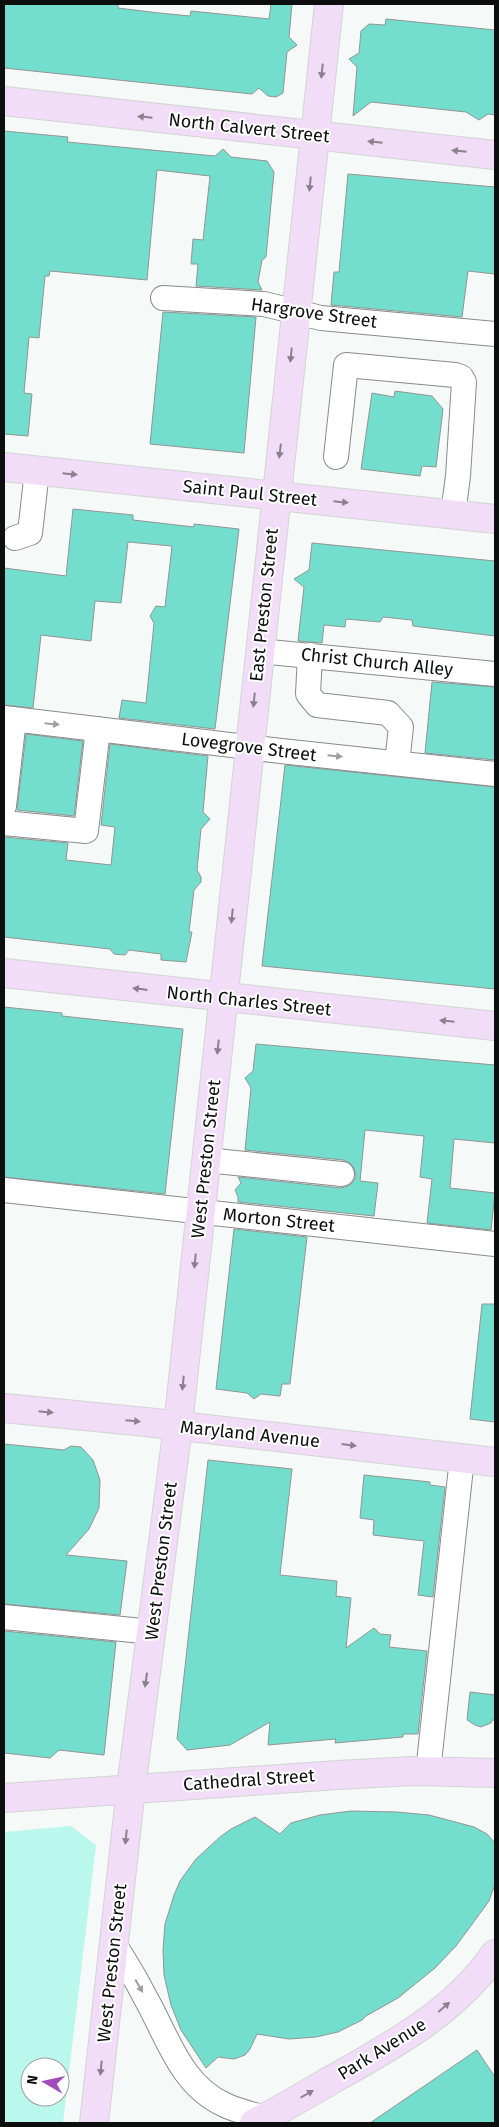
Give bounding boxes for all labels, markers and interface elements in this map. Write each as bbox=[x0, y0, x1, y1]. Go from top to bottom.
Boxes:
one-way arrow bbox=[318, 63, 326, 79]
street label: North Calvert Street bbox=[167, 109, 331, 147]
one-way arrow bbox=[137, 113, 153, 121]
one-way arrow bbox=[367, 138, 383, 146]
one-way arrow bbox=[451, 147, 467, 155]
one-way arrow bbox=[306, 176, 314, 192]
street label: Hargrove Street bbox=[250, 293, 379, 333]
one-way arrow bbox=[287, 347, 295, 363]
one-way arrow bbox=[276, 443, 284, 459]
one-way arrow bbox=[62, 470, 78, 478]
street label: Saint Paul Street bbox=[182, 475, 319, 511]
one-way arrow bbox=[334, 498, 350, 506]
street label: East Preston Street bbox=[245, 527, 283, 683]
street label: Christ Church Alley bbox=[300, 643, 454, 681]
one-way arrow bbox=[250, 692, 258, 708]
one-way arrow bbox=[45, 720, 61, 728]
street label: Lovegrove Street bbox=[180, 728, 318, 766]
one-way arrow bbox=[328, 753, 344, 761]
one-way arrow bbox=[227, 909, 235, 925]
street label: North Charles Street bbox=[165, 981, 333, 1021]
one-way arrow bbox=[131, 985, 147, 993]
one-way arrow bbox=[438, 1017, 454, 1025]
one-way arrow bbox=[214, 1039, 222, 1055]
street label: West Preston Street bbox=[187, 1078, 225, 1240]
street label: Morton Street bbox=[222, 1203, 337, 1237]
one-way arrow bbox=[191, 1253, 199, 1269]
one-way arrow bbox=[178, 1375, 186, 1391]
one-way arrow bbox=[38, 1408, 54, 1416]
street label: Maryland Avenue bbox=[179, 1416, 321, 1452]
one-way arrow bbox=[125, 1417, 141, 1425]
one-way arrow bbox=[341, 1441, 357, 1449]
street label: West Preston Street bbox=[140, 1480, 182, 1642]
one-way arrow bbox=[141, 1673, 149, 1689]
street label: Cathedral Street bbox=[182, 1764, 316, 1796]
one-way arrow bbox=[122, 1829, 130, 1845]
street label: West Preston Street bbox=[93, 1882, 131, 2044]
one-way arrow bbox=[135, 1979, 144, 1992]
one-way arrow bbox=[438, 2001, 450, 2013]
street label: Park Avenue bbox=[334, 2013, 430, 2085]
north arrow bbox=[20, 2057, 70, 2107]
one-way arrow bbox=[97, 2060, 105, 2076]
text: N bbox=[24, 2074, 42, 2086]
one-way arrow bbox=[300, 2089, 314, 2098]

